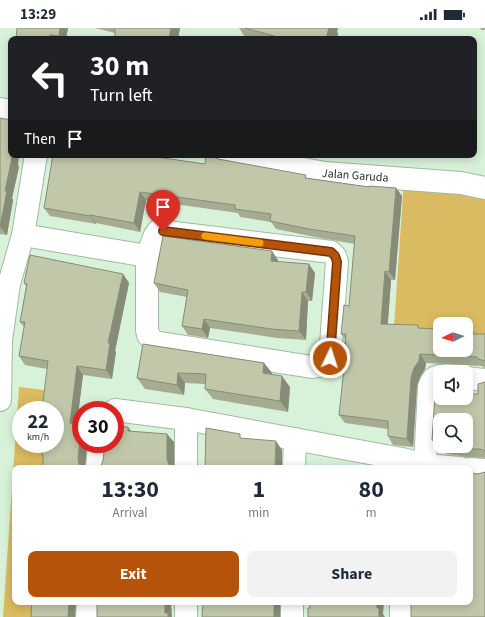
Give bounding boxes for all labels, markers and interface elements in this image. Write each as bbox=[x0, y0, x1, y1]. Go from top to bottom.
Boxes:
text: 13:29 bbox=[20, 4, 56, 25]
text: 30 m bbox=[90, 46, 149, 86]
icon: left bbox=[24, 52, 76, 104]
text: Turn left bbox=[90, 83, 152, 108]
icon: arrive bbox=[64, 128, 86, 150]
text: Then bbox=[24, 129, 56, 150]
street label: Jalan Garuda bbox=[320, 164, 389, 186]
pin bbox=[146, 190, 180, 231]
icon: arrive bbox=[152, 196, 174, 218]
north arrow bbox=[433, 317, 473, 357]
map controls bbox=[433, 317, 473, 453]
position arrow bbox=[309, 337, 351, 379]
button: sound bbox=[433, 365, 473, 405]
speed limit sign: 30 bbox=[72, 401, 124, 453]
text: 22 bbox=[27, 408, 49, 436]
button: search bbox=[433, 413, 473, 453]
text: km/h bbox=[27, 430, 49, 444]
text: 13:30 bbox=[101, 472, 159, 507]
text: 1 bbox=[252, 472, 265, 507]
text: 80 bbox=[358, 472, 384, 507]
text: Arrival bbox=[113, 504, 148, 522]
text: min bbox=[248, 504, 269, 522]
text: m bbox=[366, 504, 377, 522]
button: Exit bbox=[28, 551, 239, 597]
button: Share bbox=[247, 551, 457, 597]

